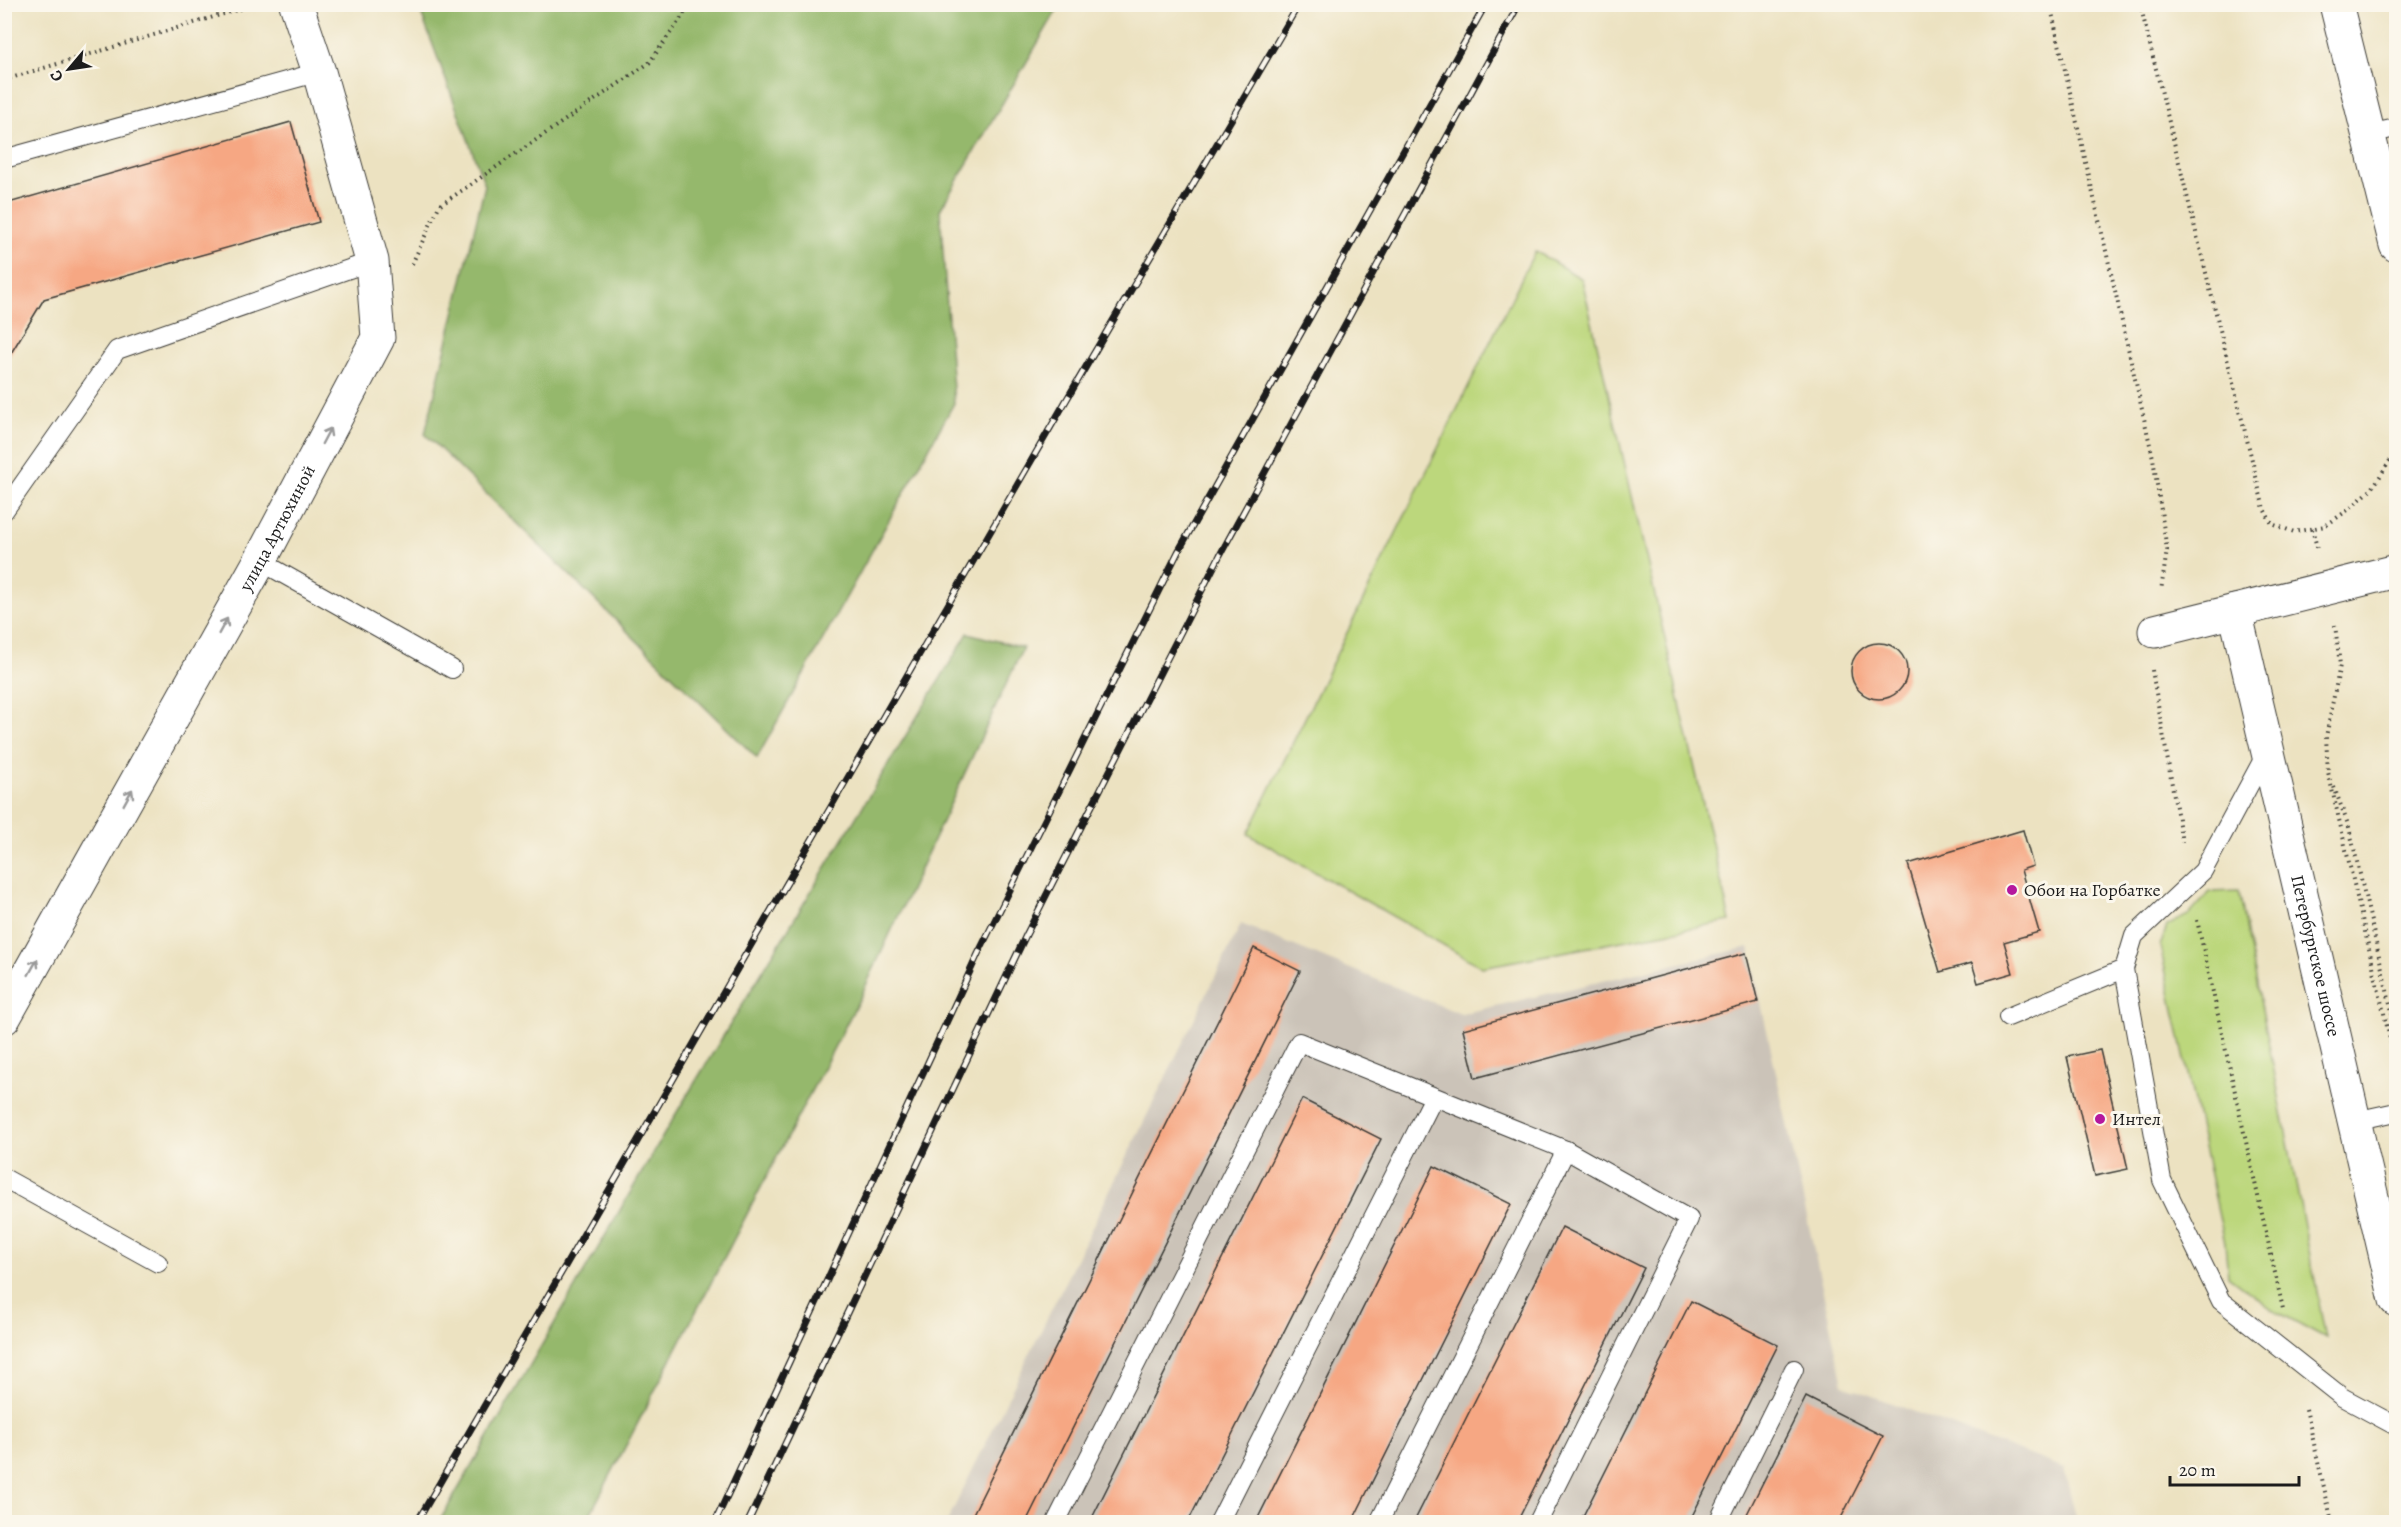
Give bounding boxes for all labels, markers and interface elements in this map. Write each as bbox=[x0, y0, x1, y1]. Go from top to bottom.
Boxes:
north arrow bbox=[39, 39, 99, 99]
text: С bbox=[45, 66, 69, 85]
one-way arrow bbox=[321, 428, 332, 446]
street label: улица Артюхиной bbox=[233, 461, 321, 596]
one-way arrow bbox=[217, 618, 229, 635]
one-way arrow bbox=[123, 788, 134, 806]
street label: Петербургское шоссе bbox=[2285, 872, 2346, 1039]
place label: Обои на Горбатке bbox=[2024, 878, 2161, 902]
marker: Обои на Горбатке bbox=[2005, 883, 2019, 897]
one-way arrow bbox=[27, 959, 39, 976]
place label: Интел bbox=[2112, 1107, 2161, 1131]
marker: Интел bbox=[2093, 1112, 2107, 1126]
scale bar bbox=[2170, 1449, 2299, 1487]
text: 20 m bbox=[2179, 1458, 2216, 1482]

